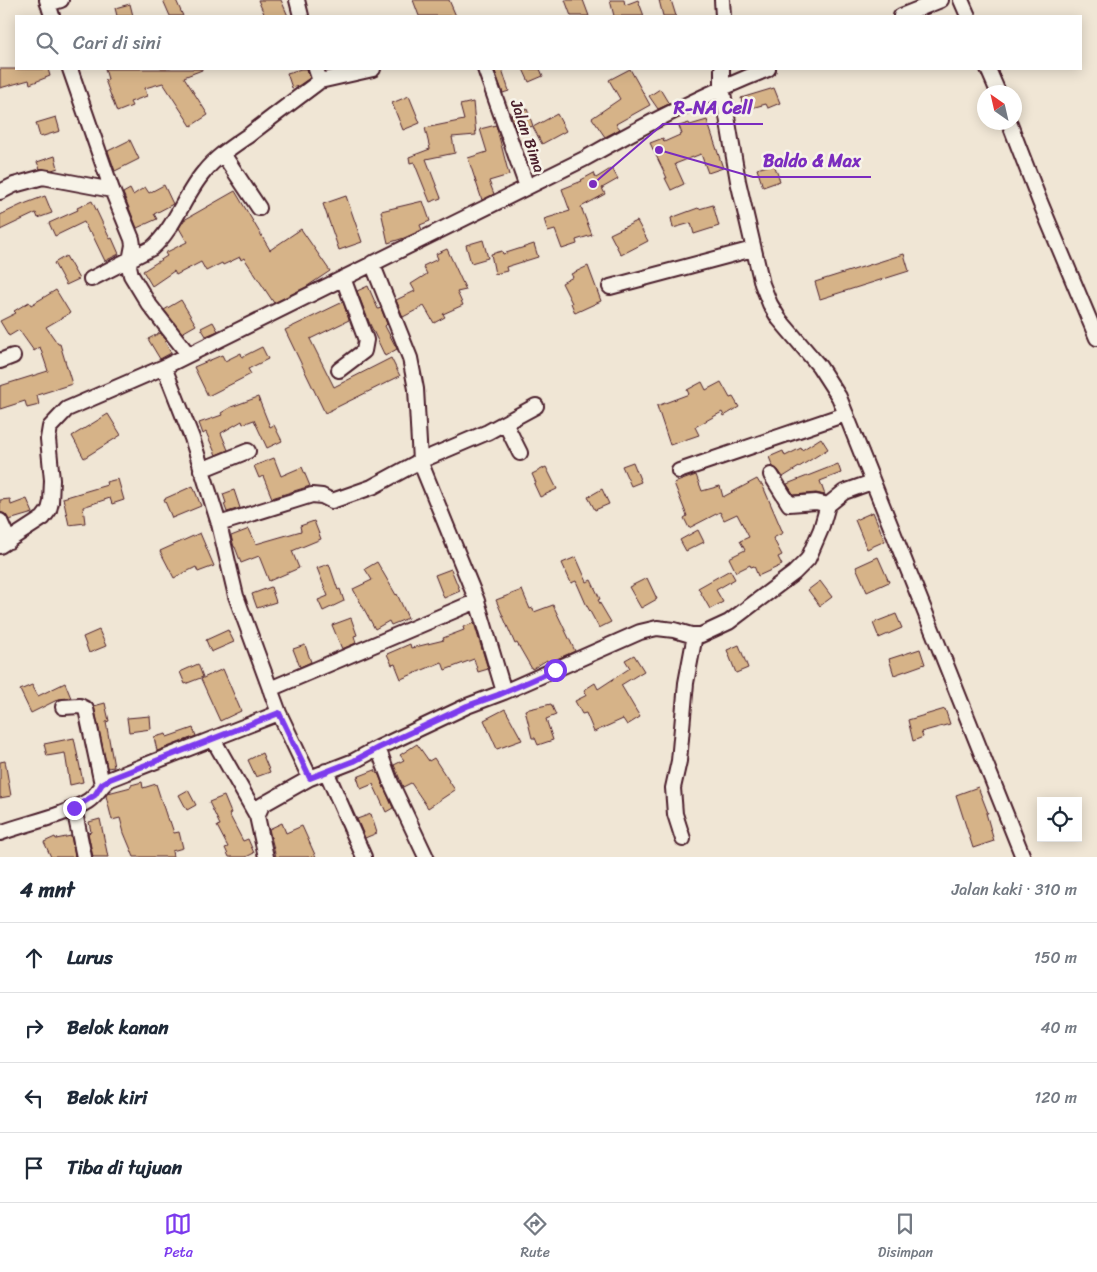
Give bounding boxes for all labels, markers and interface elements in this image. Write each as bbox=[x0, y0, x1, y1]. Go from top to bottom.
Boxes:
search box bbox=[15, 15, 1082, 70]
text: Cari di sini bbox=[73, 26, 161, 59]
icon: search bbox=[33, 29, 61, 57]
north arrow bbox=[977, 85, 1022, 130]
callout: R-NA Cell bbox=[663, 91, 763, 124]
text: R-NA Cell bbox=[673, 92, 753, 124]
street label: Jalan Bima bbox=[502, 94, 554, 177]
callout: Baldo & Max bbox=[753, 144, 871, 177]
text: Baldo & Max bbox=[763, 145, 862, 177]
route start bbox=[544, 659, 567, 682]
route end bbox=[63, 797, 86, 820]
map controls bbox=[1037, 797, 1082, 842]
button: locate bbox=[1037, 797, 1082, 842]
text: 4 mnt bbox=[20, 871, 75, 909]
text: Jalan kaki · 310 m bbox=[952, 875, 1077, 904]
text: Lurus bbox=[67, 941, 113, 974]
text: 150 m bbox=[1034, 943, 1077, 972]
icon: ahead bbox=[20, 944, 48, 972]
text: Belok kanan bbox=[67, 1011, 169, 1044]
text: 40 m bbox=[1040, 1013, 1077, 1042]
icon: right bbox=[20, 1014, 48, 1042]
text: Belok kiri bbox=[67, 1081, 147, 1114]
text: 120 m bbox=[1034, 1083, 1077, 1112]
icon: left bbox=[20, 1084, 48, 1112]
text: Tiba di tujuan bbox=[67, 1151, 182, 1184]
icon: arrive bbox=[20, 1154, 48, 1182]
tab: Peta bbox=[164, 1210, 193, 1265]
tab: Rute bbox=[521, 1210, 550, 1265]
tab: Disimpan bbox=[878, 1210, 933, 1265]

